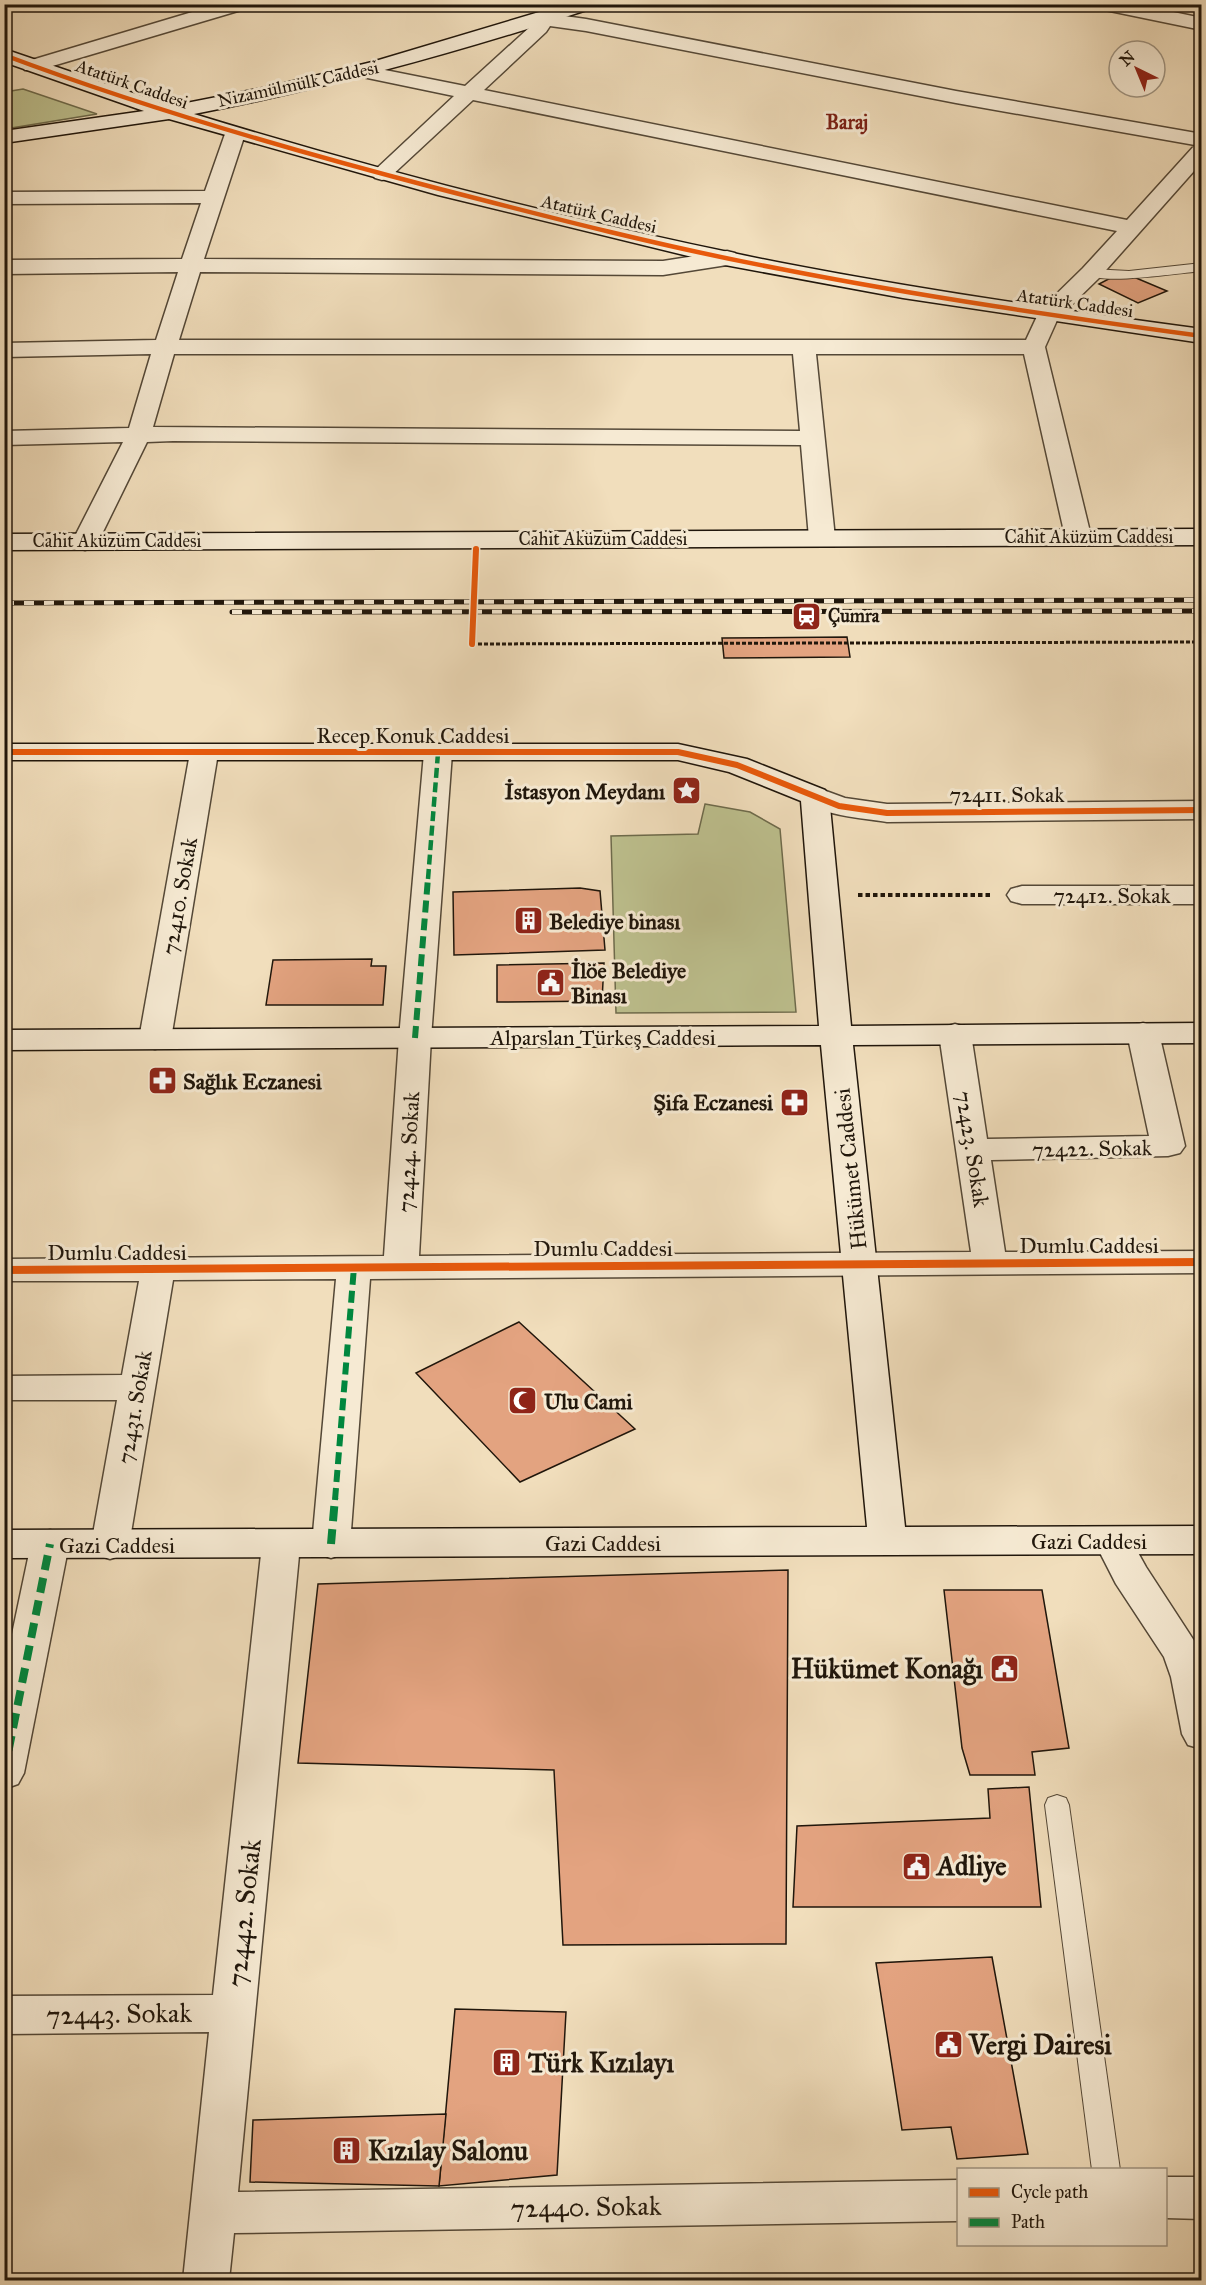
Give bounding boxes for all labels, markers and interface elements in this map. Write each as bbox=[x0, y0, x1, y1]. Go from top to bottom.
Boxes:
north arrow bbox=[1107, 39, 1167, 99]
text: N bbox=[1116, 47, 1139, 70]
street label: Atatürk Caddesi bbox=[72, 54, 191, 114]
street label: Nizamülmülk Caddesi bbox=[215, 56, 381, 112]
district label: Baraj bbox=[826, 110, 868, 135]
street label: Atatürk Caddesi bbox=[538, 190, 659, 238]
street label: Atatürk Caddesi bbox=[1014, 284, 1135, 322]
street label: Cahit Aküzüm Caddesi bbox=[1005, 526, 1174, 548]
street label: Cahit Aküzüm Caddesi bbox=[519, 528, 688, 550]
street label: Cahit Aküzüm Caddesi bbox=[33, 530, 202, 552]
station icon: Çumra bbox=[791, 600, 823, 632]
place label: Çumra bbox=[828, 605, 880, 628]
street label: Recep Konuk Caddesi bbox=[316, 722, 510, 749]
place icon: İstasyon Meydanı bbox=[670, 775, 702, 807]
place label: İstasyon Meydanı bbox=[505, 778, 666, 805]
street label: 72411. Sokak bbox=[949, 781, 1065, 808]
street label: 72410. Sokak bbox=[156, 834, 203, 957]
street label: 72412. Sokak bbox=[1053, 882, 1172, 909]
building icon: Belediye binası bbox=[512, 905, 544, 937]
place label: Belediye binası bbox=[549, 908, 681, 935]
place label: İlöe Belediye Binası bbox=[571, 957, 686, 1009]
public building icon: İlöe Belediye Binası bbox=[534, 967, 566, 999]
street label: Alparslan Türkeş Caddesi bbox=[489, 1024, 716, 1051]
pharmacy icon: Sağlık Eczanesi bbox=[146, 1065, 178, 1097]
place label: Sağlık Eczanesi bbox=[183, 1068, 323, 1095]
pharmacy icon: Şifa Eczanesi bbox=[778, 1086, 810, 1118]
street label: Hükümet Caddesi bbox=[829, 1087, 872, 1251]
place label: Şifa Eczanesi bbox=[653, 1089, 774, 1116]
street label: 72423. Sokak bbox=[950, 1089, 995, 1210]
street label: 72424. Sokak bbox=[392, 1090, 425, 1213]
street label: 72422. Sokak bbox=[1032, 1134, 1153, 1163]
street label: Dumlu Caddesi bbox=[1019, 1232, 1159, 1259]
street label: Dumlu Caddesi bbox=[533, 1235, 673, 1262]
street label: Dumlu Caddesi bbox=[47, 1239, 187, 1266]
street label: 72431. Sokak bbox=[111, 1347, 158, 1466]
mosque icon: Ulu Cami bbox=[507, 1385, 539, 1417]
place label: Ulu Cami bbox=[544, 1388, 633, 1415]
street label: Gazi Caddesi bbox=[1031, 1528, 1147, 1555]
street label: Gazi Caddesi bbox=[545, 1530, 661, 1557]
street label: Gazi Caddesi bbox=[59, 1532, 175, 1559]
place label: Hükümet Konağı bbox=[791, 1652, 984, 1686]
public building icon: Hükümet Konağı bbox=[988, 1653, 1020, 1685]
street label: 72442. Sokak bbox=[219, 1837, 268, 1989]
place label: Adliye bbox=[935, 1849, 1007, 1883]
public building icon: Adliye bbox=[900, 1850, 932, 1882]
street label: 72443. Sokak bbox=[46, 1996, 193, 2031]
place label: Vergi Dairesi bbox=[968, 2028, 1112, 2062]
public building icon: Vergi Dairesi bbox=[932, 2029, 964, 2061]
place label: Türk Kızılayı bbox=[527, 2046, 674, 2080]
building icon: Türk Kızılayı bbox=[491, 2047, 523, 2079]
place label: Kızılay Salonu bbox=[368, 2134, 529, 2168]
building icon: Kızılay Salonu bbox=[331, 2135, 363, 2167]
legend bbox=[957, 2168, 1167, 2246]
text: Cycle path bbox=[1011, 2181, 1088, 2203]
street label: 72440. Sokak bbox=[510, 2189, 662, 2224]
text: Path bbox=[1011, 2211, 1045, 2233]

